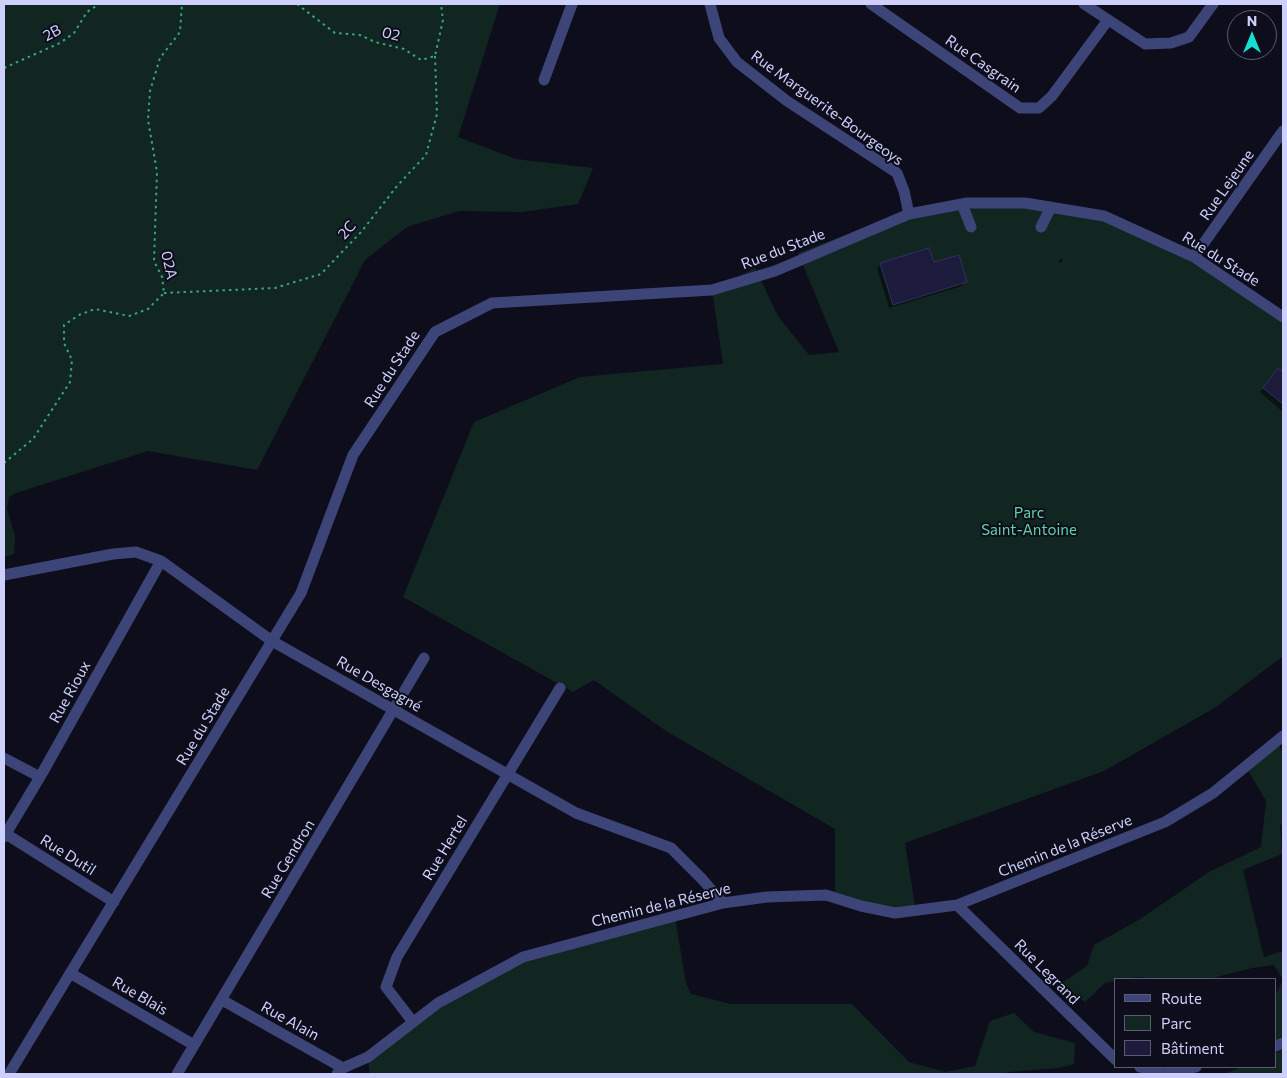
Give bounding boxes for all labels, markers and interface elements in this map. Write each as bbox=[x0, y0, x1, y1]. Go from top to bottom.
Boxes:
north arrow bbox=[1227, 10, 1277, 60]
text: N bbox=[1247, 12, 1257, 29]
street label: 2B bbox=[40, 21, 64, 45]
street label: 02 bbox=[380, 23, 402, 45]
street label: Rue Casgrain bbox=[942, 31, 1024, 97]
street label: Rue Marguerite-Bourgeoys bbox=[747, 47, 907, 169]
street label: Rue Lejeune bbox=[1196, 146, 1258, 224]
street label: 2C bbox=[334, 217, 360, 243]
street label: Rue du Stade bbox=[739, 225, 827, 273]
street label: Rue du Stade bbox=[1179, 228, 1263, 290]
street label: 02A bbox=[157, 249, 181, 281]
street label: Rue du Stade bbox=[360, 327, 424, 411]
park label: Parc Saint-Antoine bbox=[981, 504, 1077, 539]
street label: Rue Desgagné bbox=[333, 652, 425, 716]
street label: Rue Rioux bbox=[46, 658, 94, 726]
street label: Rue du Stade bbox=[173, 684, 233, 768]
street label: Chemin de la Réserve bbox=[995, 811, 1135, 881]
street label: Rue Hertel bbox=[419, 812, 471, 884]
street label: Rue Gendron bbox=[257, 816, 319, 902]
street label: Rue Dutil bbox=[37, 831, 99, 879]
street label: Chemin de la Réserve bbox=[590, 879, 732, 931]
street label: Rue Legrand bbox=[1011, 936, 1083, 1008]
street label: Rue Blais bbox=[109, 973, 171, 1019]
legend bbox=[1114, 978, 1277, 1068]
text: Route bbox=[1161, 989, 1202, 1007]
street label: Rue Alain bbox=[258, 998, 322, 1044]
text: Parc bbox=[1161, 1014, 1191, 1032]
text: Bâtiment bbox=[1161, 1039, 1224, 1057]

